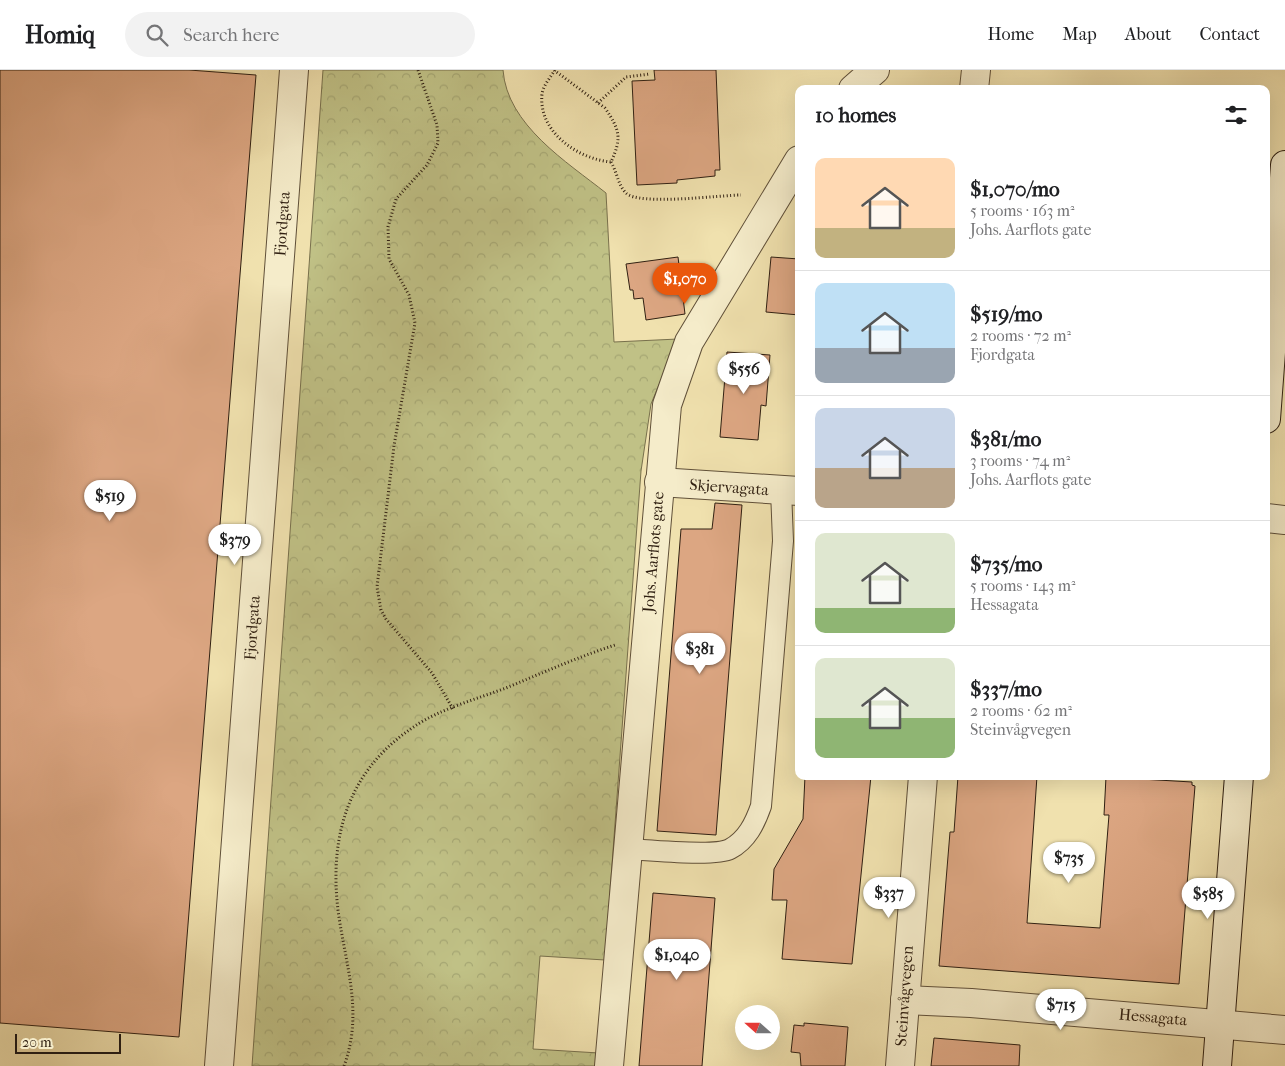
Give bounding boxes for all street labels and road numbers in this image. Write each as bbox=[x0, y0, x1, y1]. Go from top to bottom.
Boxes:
street label: Fjordgata bbox=[270, 190, 294, 257]
street label: Skjervagata bbox=[689, 475, 770, 499]
street label: Johs. Aarflots gate bbox=[638, 491, 668, 615]
street label: Fjordgata bbox=[240, 594, 264, 661]
street label: Steinvågvegen bbox=[891, 944, 917, 1047]
street label: Hessagata bbox=[1118, 1005, 1189, 1030]

